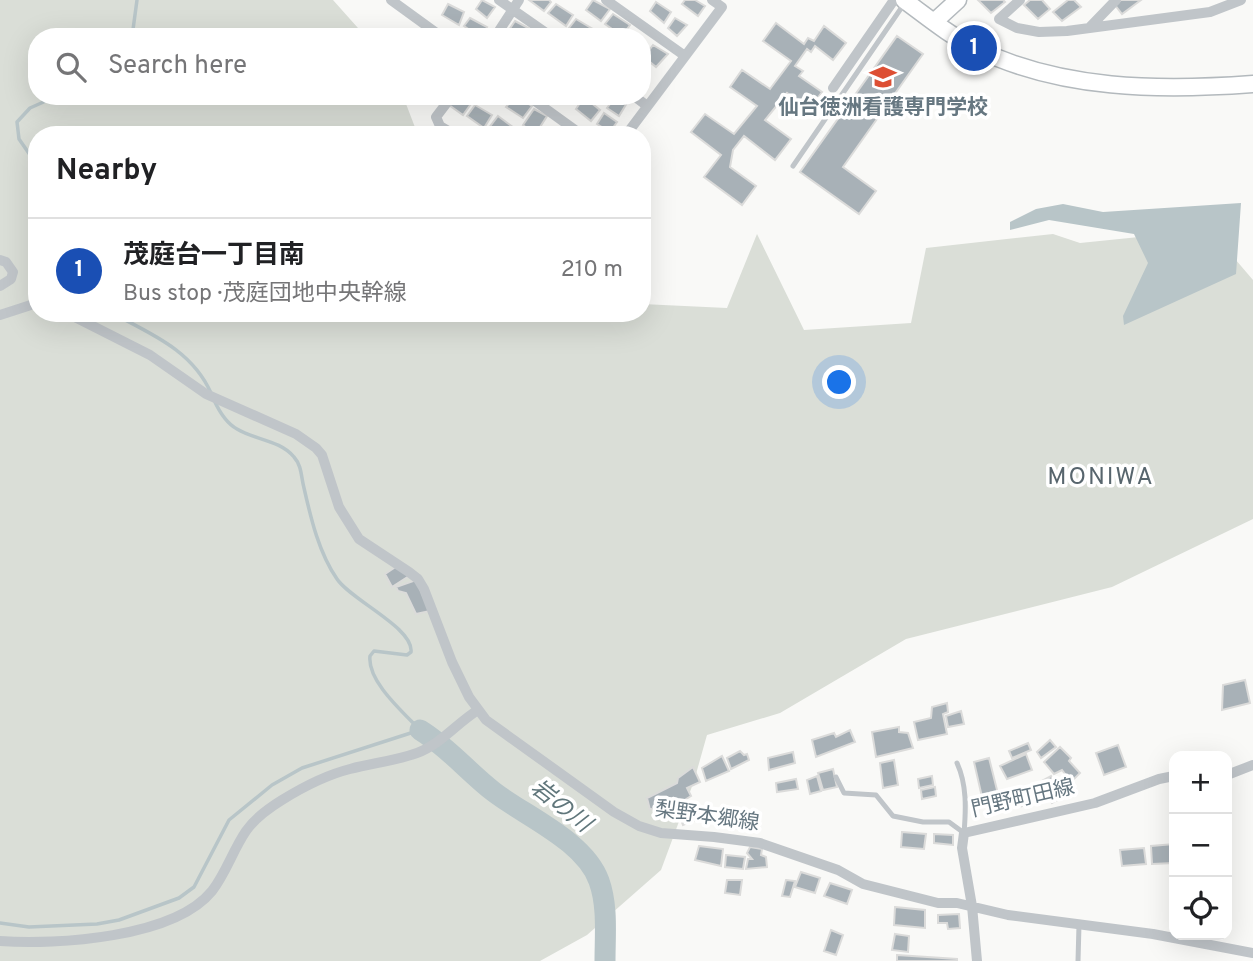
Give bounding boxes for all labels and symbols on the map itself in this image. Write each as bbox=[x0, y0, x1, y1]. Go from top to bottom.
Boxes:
pin: 1 bbox=[951, 22, 997, 74]
school or university icon: 仙台徳洲看護専門学校 bbox=[868, 62, 898, 92]
place label: 仙台徳洲看護専門学校 bbox=[778, 95, 988, 122]
your location bbox=[822, 365, 856, 399]
district label: MONIWA bbox=[1047, 463, 1155, 493]
water label: 岩の川 bbox=[524, 774, 598, 842]
street label: 門野町田線 bbox=[969, 774, 1077, 824]
street label: 梨野本郷線 bbox=[653, 796, 761, 838]

